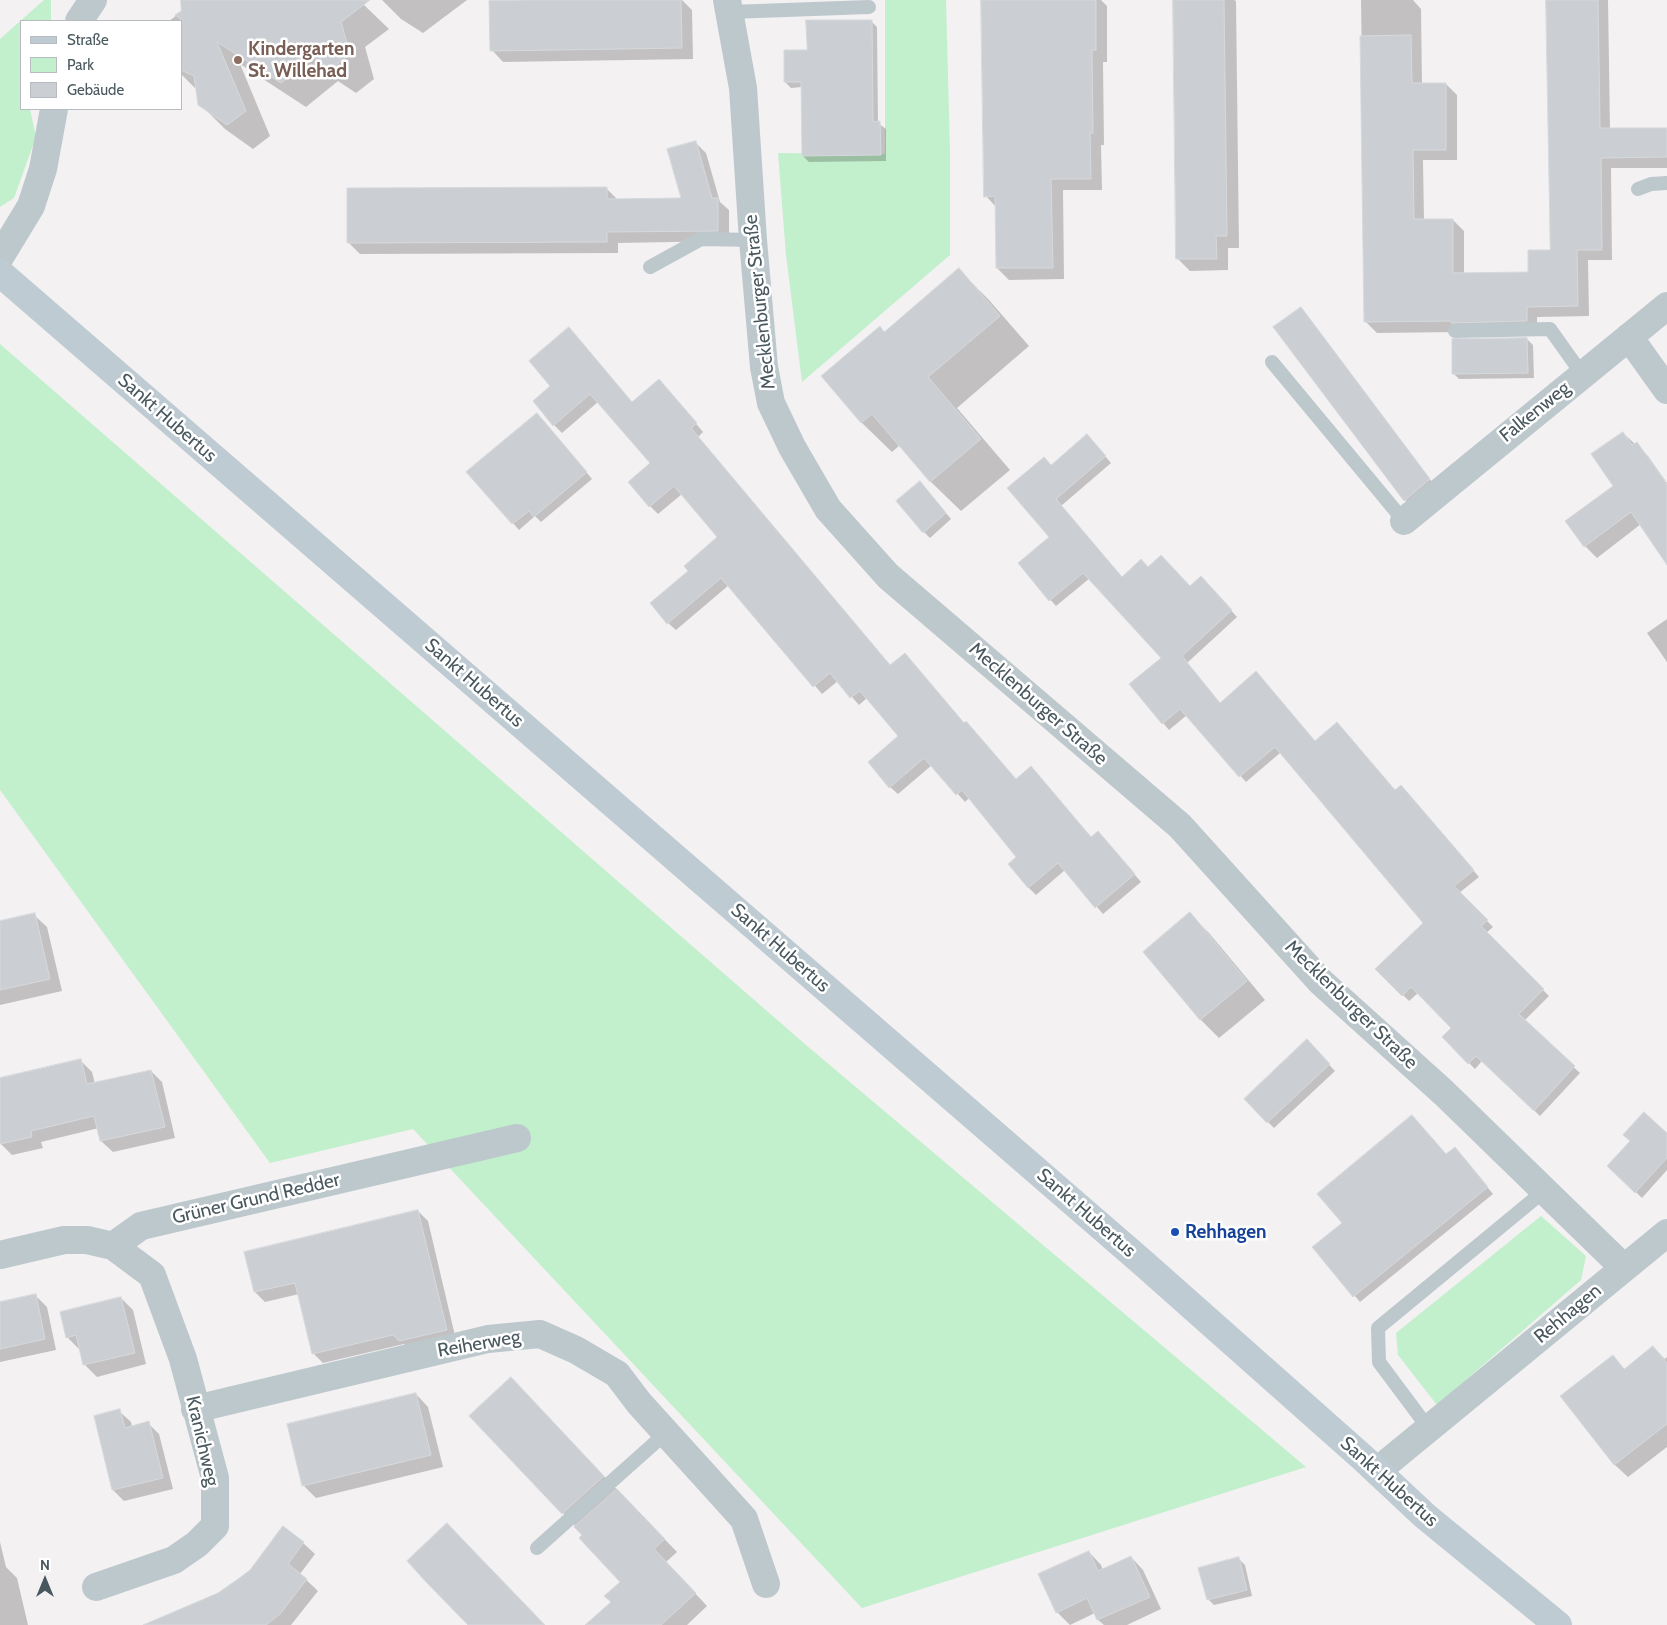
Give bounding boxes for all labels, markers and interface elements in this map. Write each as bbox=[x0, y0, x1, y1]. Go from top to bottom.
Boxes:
legend bbox=[20, 20, 182, 110]
text: Straße bbox=[67, 31, 109, 49]
place label: Kindergarten St. Willehad bbox=[248, 38, 354, 82]
marker: Kindergarten St. Willehad bbox=[232, 54, 244, 66]
text: Park bbox=[67, 56, 94, 74]
text: Gebäude bbox=[67, 81, 124, 99]
street label: Mecklenburger Straße bbox=[739, 214, 781, 390]
street label: Sankt Hubertus bbox=[113, 369, 221, 467]
street label: Falkenweg bbox=[1495, 377, 1575, 447]
street label: Sankt Hubertus bbox=[420, 634, 528, 732]
street label: Mecklenburger Straße bbox=[964, 638, 1112, 770]
street label: Sankt Hubertus bbox=[726, 899, 834, 997]
street label: Mecklenburger Straße bbox=[1280, 936, 1422, 1074]
street label: Sankt Hubertus bbox=[1032, 1164, 1140, 1262]
street label: Grüner Grund Redder bbox=[170, 1169, 342, 1229]
place label: Rehhagen bbox=[1185, 1221, 1266, 1243]
marker: Rehhagen bbox=[1169, 1226, 1181, 1238]
street label: Rehhagen bbox=[1530, 1279, 1606, 1349]
street label: Reiherweg bbox=[436, 1326, 522, 1362]
street label: Kranichweg bbox=[181, 1394, 223, 1488]
street label: Sankt Hubertus bbox=[1335, 1432, 1443, 1532]
north arrow bbox=[20, 1555, 70, 1605]
text: N bbox=[40, 1556, 50, 1574]

